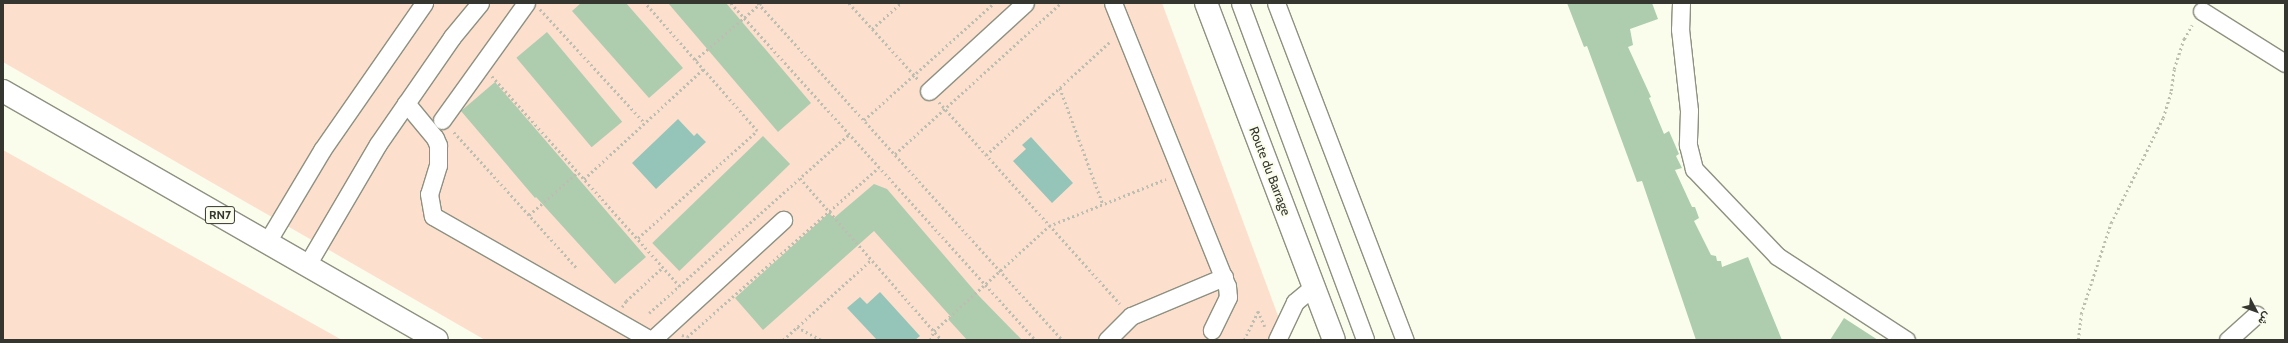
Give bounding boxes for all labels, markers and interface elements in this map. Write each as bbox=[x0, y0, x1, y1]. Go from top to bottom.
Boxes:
street label: Route du Barrage bbox=[1246, 124, 1294, 218]
road number: RN7 bbox=[204, 205, 236, 225]
north arrow bbox=[2236, 291, 2276, 331]
text: ش bbox=[2255, 309, 2275, 328]

